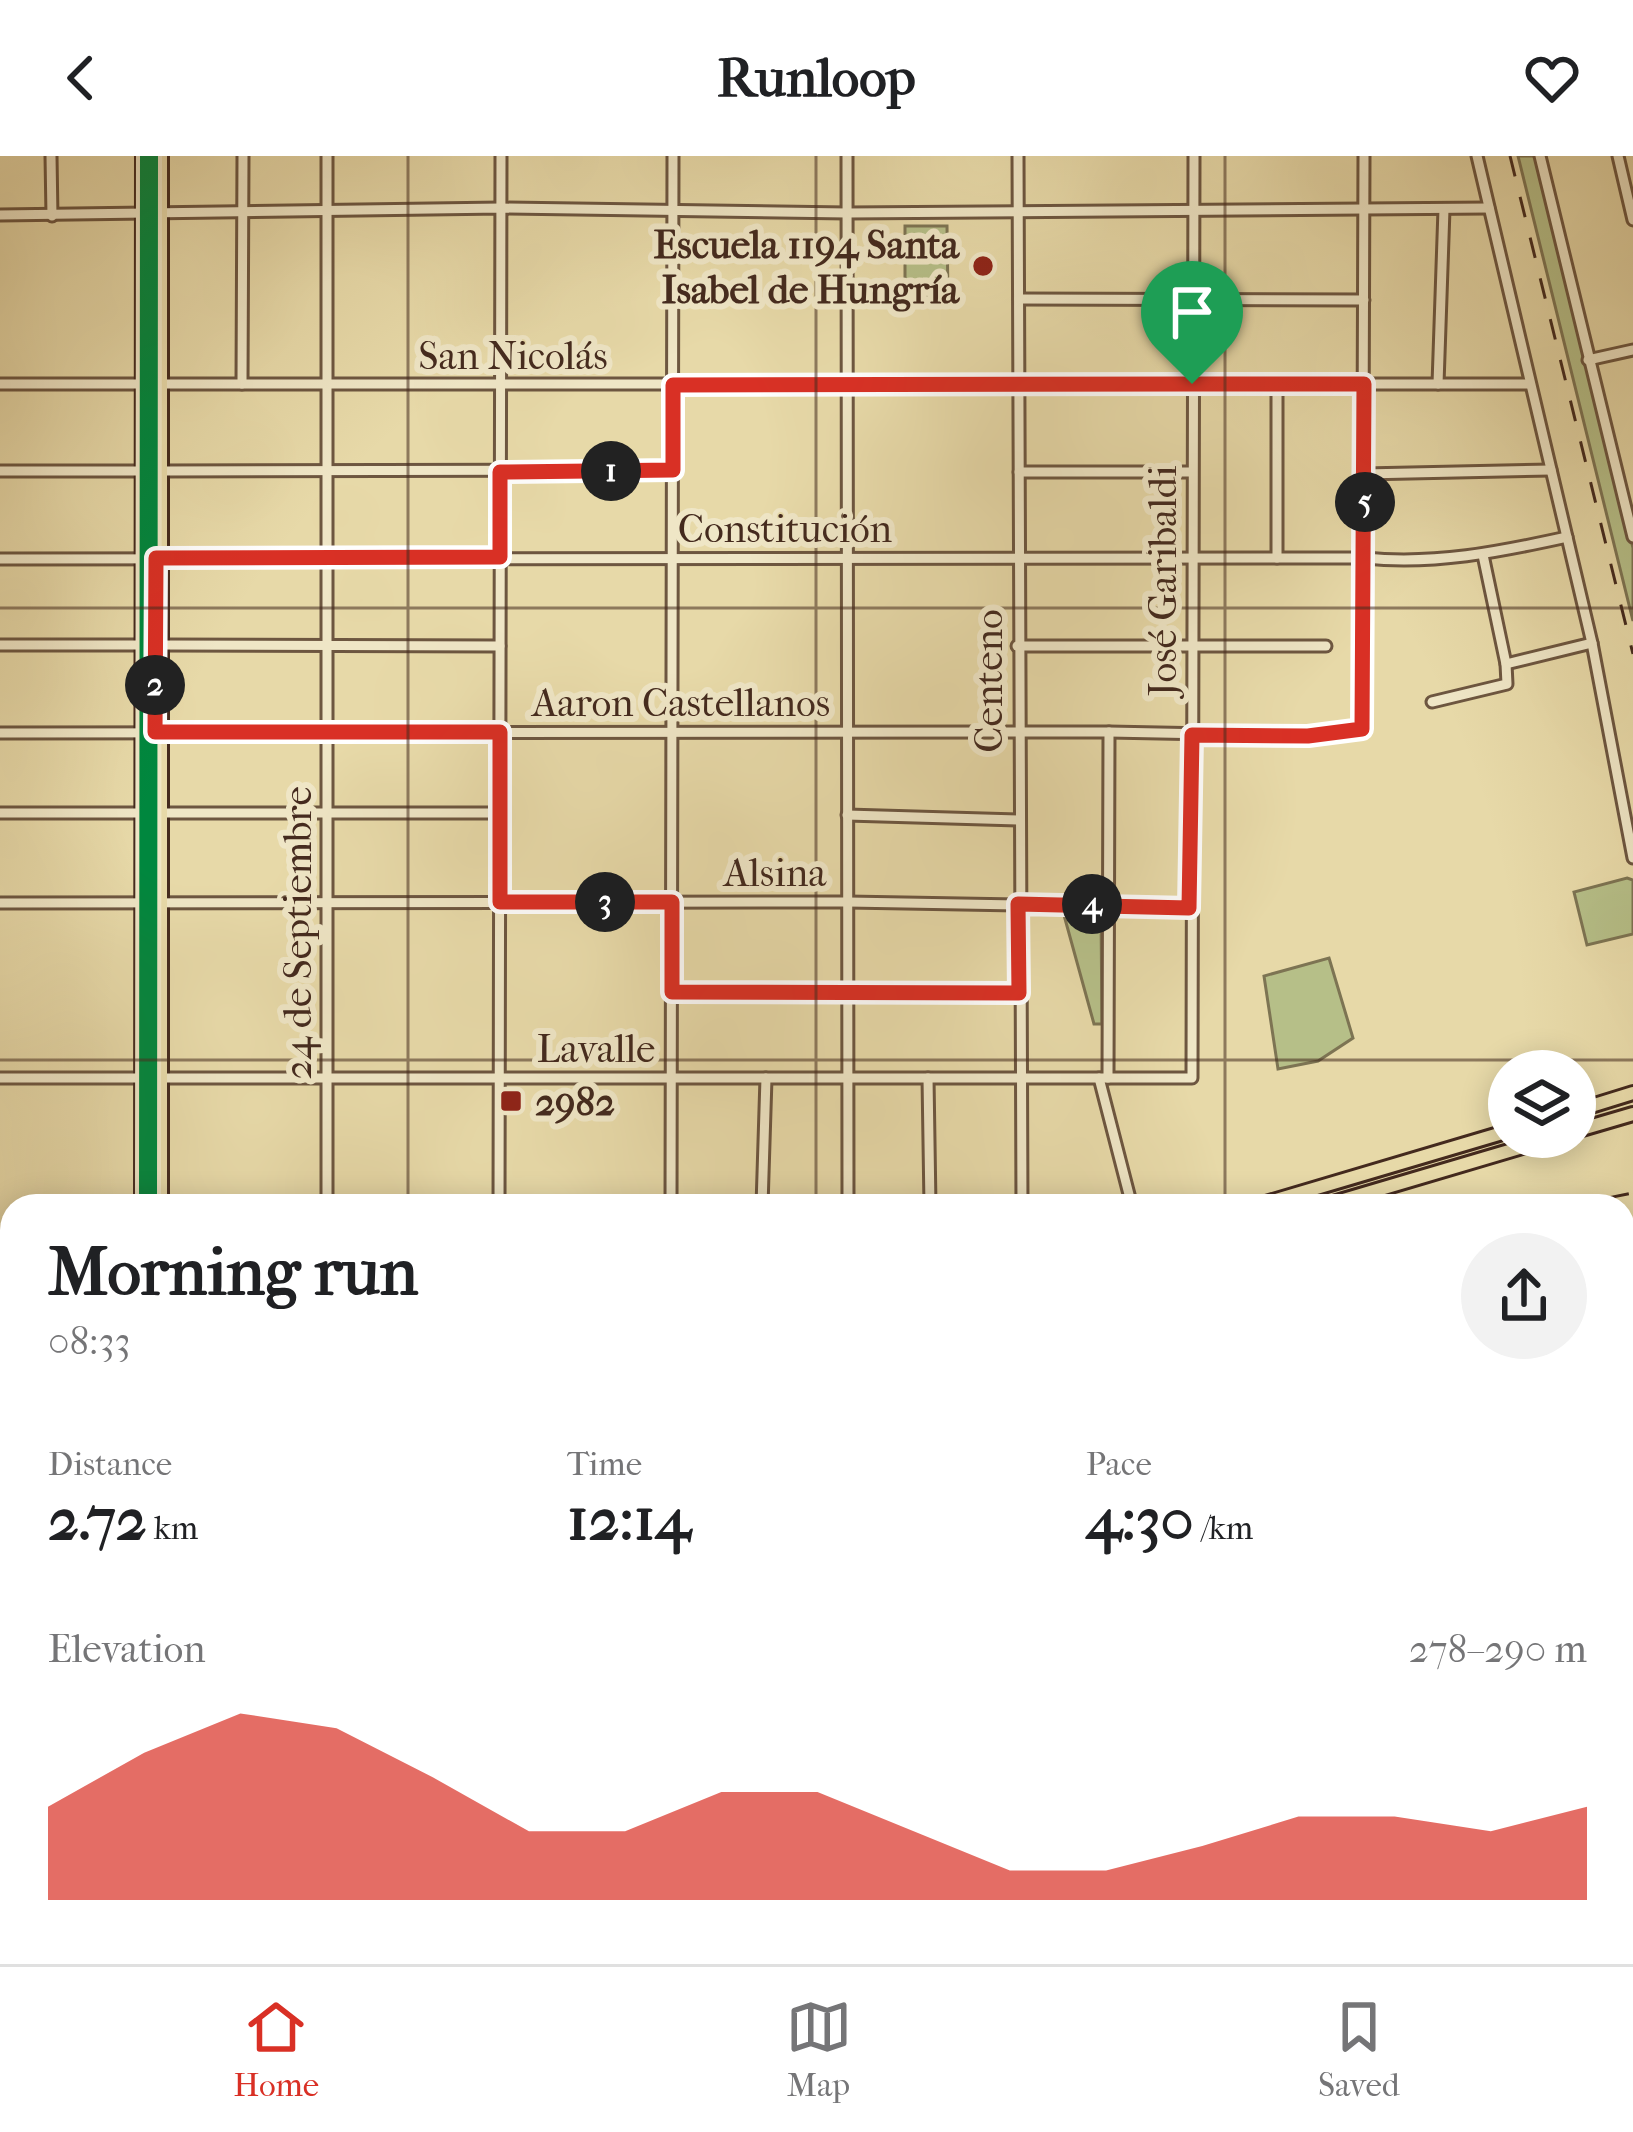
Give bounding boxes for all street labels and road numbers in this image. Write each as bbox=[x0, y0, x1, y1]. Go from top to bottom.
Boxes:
street label: San Nicolás bbox=[418, 333, 608, 379]
street label: José Garibaldi bbox=[1140, 465, 1186, 699]
street label: Constitución bbox=[678, 506, 893, 552]
street label: Centeno bbox=[966, 609, 1012, 753]
street label: Aaron Castellanos bbox=[530, 680, 830, 726]
street label: 24 de Septiembre bbox=[275, 786, 321, 1080]
street label: Alsina bbox=[722, 850, 827, 896]
street label: Lavalle bbox=[537, 1026, 655, 1072]

